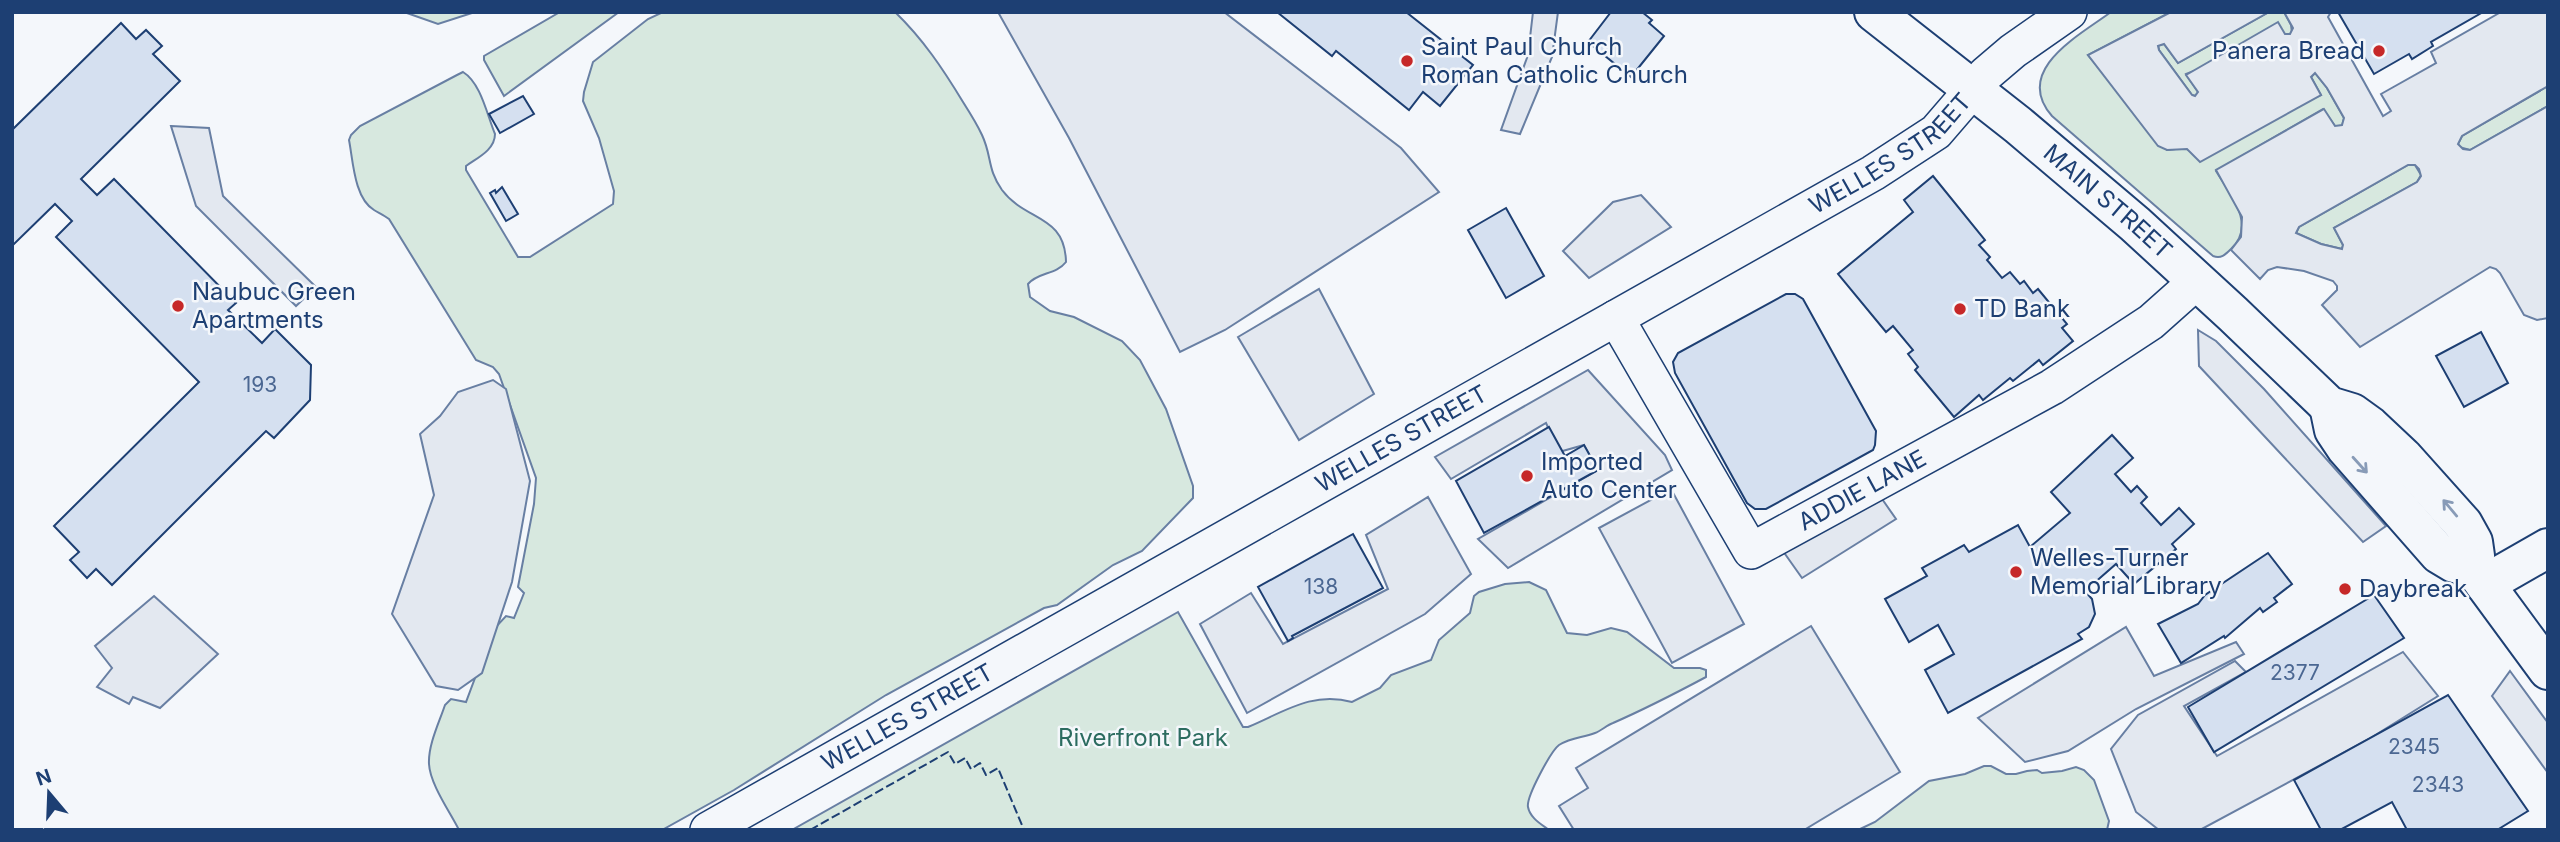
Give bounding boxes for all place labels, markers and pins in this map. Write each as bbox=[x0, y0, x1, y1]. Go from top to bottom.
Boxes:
place label: Saint Paul Church Roman Catholic Church bbox=[1421, 32, 1688, 89]
place label: Panera Bread bbox=[2212, 36, 2365, 65]
marker: Panera Bread bbox=[2371, 43, 2387, 59]
marker: Saint Paul Church Roman Catholic Church bbox=[1399, 53, 1415, 69]
place label: Naubuc Green Apartments bbox=[192, 277, 356, 334]
place label: TD Bank bbox=[1974, 294, 2070, 323]
marker: Naubuc Green Apartments bbox=[170, 298, 186, 314]
marker: TD Bank bbox=[1952, 301, 1968, 317]
place label: Imported Auto Center bbox=[1541, 447, 1677, 504]
marker: Imported Auto Center bbox=[1519, 468, 1535, 484]
place label: Welles-Turner Memorial Library bbox=[2030, 543, 2222, 600]
marker: Welles-Turner Memorial Library bbox=[2008, 564, 2024, 580]
place label: Daybreak bbox=[2359, 574, 2467, 603]
marker: Daybreak bbox=[2337, 581, 2353, 597]

